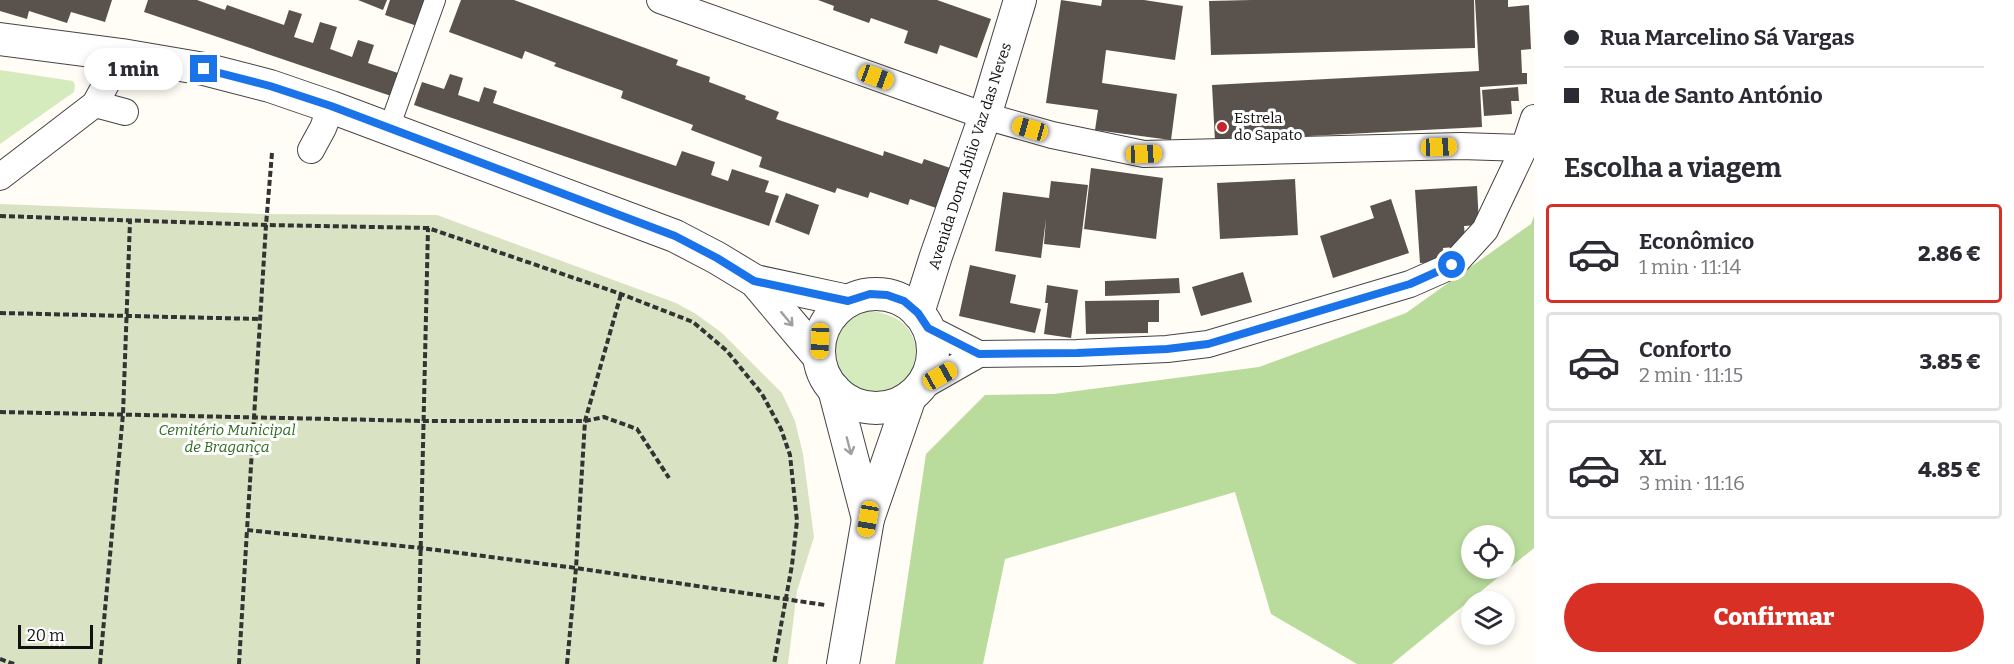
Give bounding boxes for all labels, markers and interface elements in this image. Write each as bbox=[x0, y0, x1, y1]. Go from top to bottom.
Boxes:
text: Rua Marcelino Sá Vargas bbox=[1600, 24, 1855, 51]
street label: Avenida Dom Abílio Vaz das Neves bbox=[925, 40, 1015, 272]
callout: 1 min bbox=[84, 48, 183, 90]
route end bbox=[190, 55, 217, 82]
text: 1 min bbox=[108, 57, 159, 81]
car bbox=[856, 62, 896, 92]
text: Rua de Santo António bbox=[1600, 82, 1823, 109]
place label: Estrela do Sapato bbox=[1234, 109, 1302, 144]
car bbox=[1010, 115, 1050, 143]
marker: Estrela do Sapato bbox=[1215, 120, 1229, 134]
car bbox=[1421, 137, 1457, 157]
car bbox=[1126, 144, 1162, 164]
text: Escolha a viagem bbox=[1564, 152, 1782, 184]
icon: car bbox=[1567, 227, 1621, 281]
text: Econômico bbox=[1639, 228, 1754, 255]
text: 2.86 € bbox=[1918, 240, 1981, 267]
route start bbox=[1438, 251, 1465, 278]
text: 1 min · 11:14 bbox=[1639, 255, 1741, 279]
one-way arrow bbox=[780, 311, 794, 326]
car bbox=[810, 323, 830, 359]
icon: car bbox=[1567, 335, 1621, 389]
text: Conforto bbox=[1639, 336, 1731, 363]
text: 3.85 € bbox=[1920, 348, 1981, 375]
car bbox=[920, 359, 960, 393]
text: 2 min · 11:15 bbox=[1639, 363, 1743, 387]
park label: Cemitério Municipal de Bragança bbox=[159, 421, 295, 456]
one-way arrow bbox=[844, 436, 855, 455]
icon: car bbox=[1567, 443, 1621, 497]
text: XL bbox=[1639, 444, 1666, 471]
text: 4.85 € bbox=[1918, 456, 1981, 483]
text: 3 min · 11:16 bbox=[1639, 471, 1745, 495]
car bbox=[856, 500, 880, 538]
map controls bbox=[1461, 525, 1515, 645]
button: locate bbox=[1461, 525, 1515, 579]
button: Confirmar bbox=[1564, 583, 1984, 652]
button: layers bbox=[1461, 591, 1515, 645]
scale bar bbox=[18, 622, 93, 650]
text: 20 m bbox=[27, 626, 64, 645]

